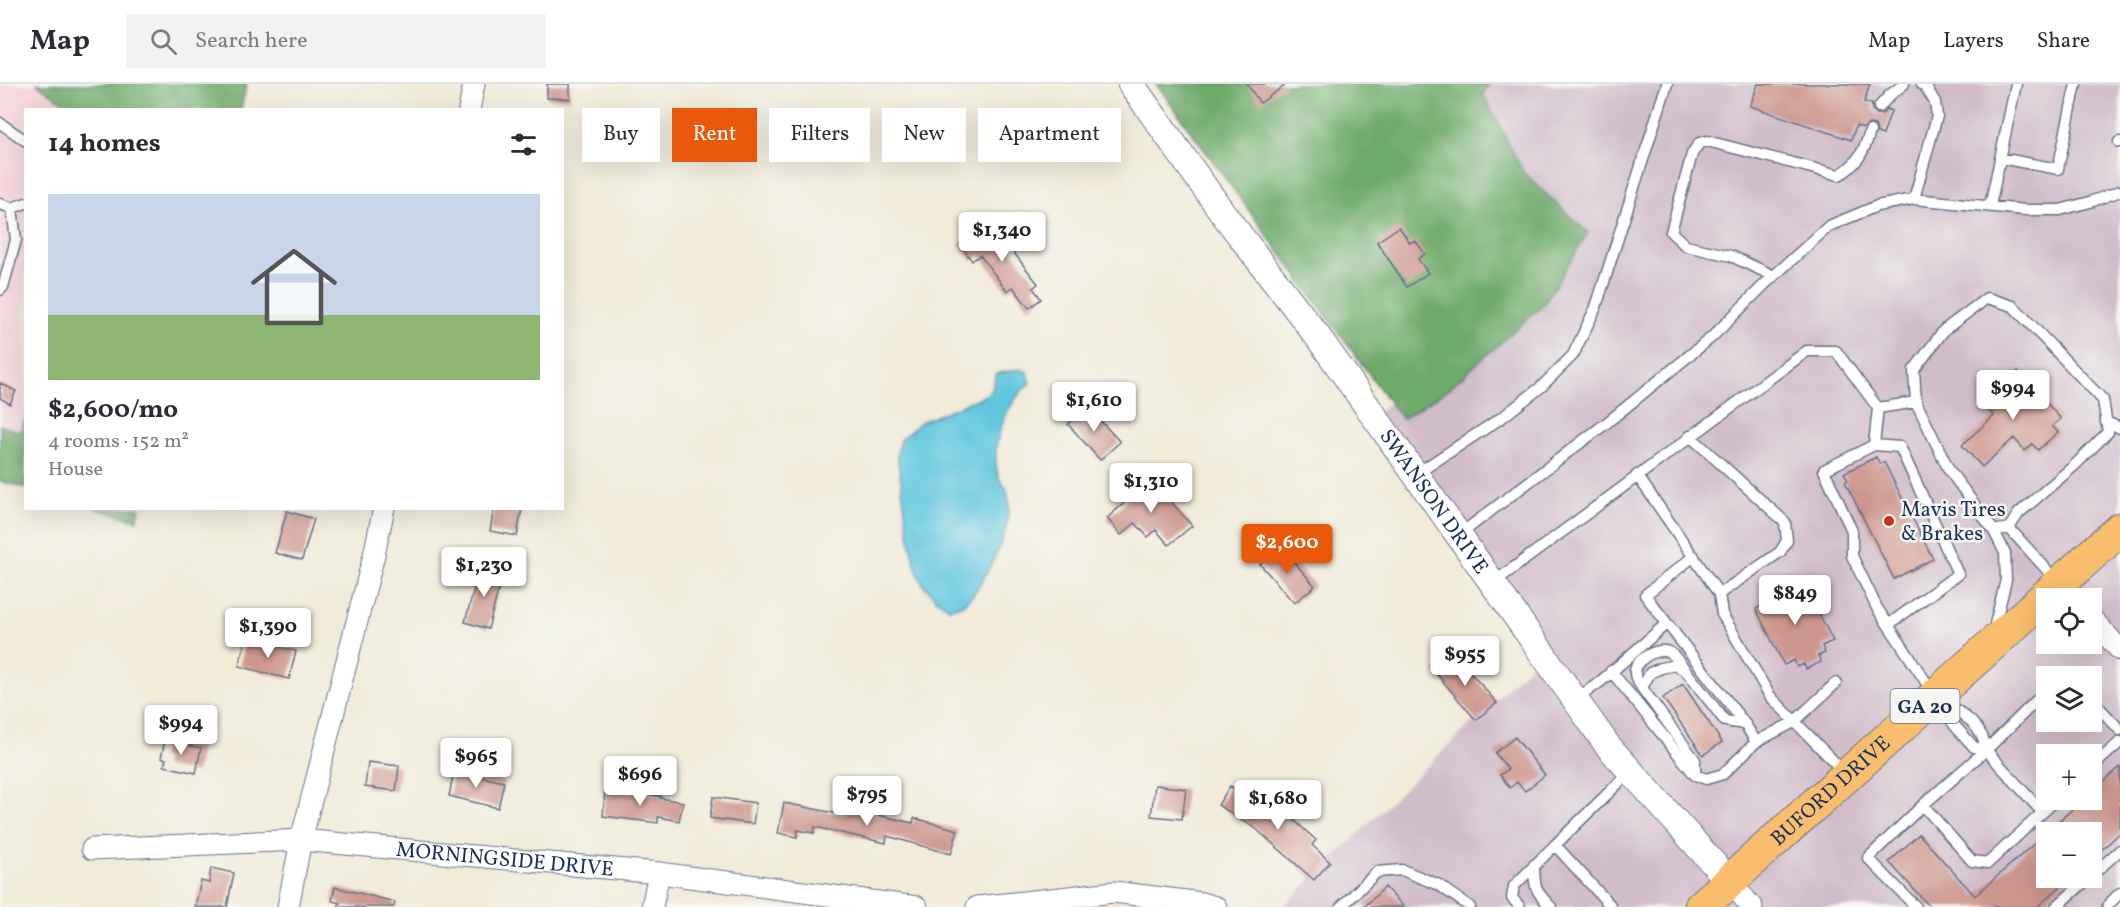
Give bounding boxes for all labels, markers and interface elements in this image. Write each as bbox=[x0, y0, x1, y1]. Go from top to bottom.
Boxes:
search box bbox=[126, 14, 546, 68]
text: Map bbox=[30, 22, 90, 61]
icon: search bbox=[147, 25, 180, 58]
text: Search here bbox=[195, 26, 308, 57]
text: Map bbox=[1868, 27, 1910, 56]
text: Layers bbox=[1943, 27, 2004, 56]
text: Share bbox=[2037, 27, 2090, 56]
chip: Buy bbox=[582, 108, 660, 162]
chip: Rent bbox=[672, 108, 757, 162]
chip: Filters bbox=[769, 108, 870, 162]
chip: New bbox=[882, 108, 966, 162]
chip: Apartment bbox=[978, 108, 1121, 162]
text: 14 homes bbox=[48, 126, 161, 162]
icon: filters bbox=[507, 128, 540, 161]
pin: $1,340 bbox=[953, 212, 1051, 263]
text: $1,340 bbox=[973, 217, 1031, 245]
icon: home bbox=[240, 233, 348, 341]
pin: $994 bbox=[1977, 370, 2049, 421]
text: $994 bbox=[1990, 375, 2036, 403]
pin: $1,610 bbox=[1045, 382, 1143, 433]
text: $1,610 bbox=[1066, 387, 1122, 415]
text: $2,600/mo bbox=[48, 392, 178, 428]
street label: SWANSON DRIVE bbox=[1372, 424, 1495, 580]
text: 4 rooms · 152 m² bbox=[48, 428, 189, 456]
text: House bbox=[48, 456, 103, 484]
pin: $1,310 bbox=[1102, 463, 1200, 514]
text: $1,310 bbox=[1123, 468, 1179, 496]
place label: Mavis Tires & Brakes bbox=[1901, 496, 2006, 549]
marker: Mavis Tires & Brakes bbox=[1882, 514, 1896, 528]
pin: $2,600 bbox=[1238, 524, 1336, 575]
text: $2,600 bbox=[1255, 529, 1319, 557]
pin: $1,230 bbox=[435, 547, 533, 598]
text: $1,230 bbox=[455, 552, 513, 580]
pin: $849 bbox=[1759, 575, 1831, 626]
text: $849 bbox=[1773, 580, 1817, 608]
map controls bbox=[2036, 588, 2102, 888]
button: locate bbox=[2036, 588, 2102, 654]
pin: $1,390 bbox=[219, 608, 317, 659]
text: $1,390 bbox=[239, 613, 297, 641]
pin: $955 bbox=[1429, 636, 1501, 687]
text: $955 bbox=[1444, 641, 1486, 669]
button: layers bbox=[2036, 666, 2102, 732]
road number: GA 20 bbox=[1890, 689, 1960, 723]
pin: $994 bbox=[145, 705, 217, 756]
text: $994 bbox=[158, 710, 204, 738]
street label: BUFORD DRIVE bbox=[1765, 730, 1898, 853]
pin: $965 bbox=[440, 738, 512, 789]
text: $965 bbox=[454, 743, 498, 771]
button: + bbox=[2036, 744, 2102, 810]
pin: $696 bbox=[604, 756, 676, 807]
text: $696 bbox=[618, 761, 662, 789]
pin: $795 bbox=[831, 776, 903, 827]
pin: $1,680 bbox=[1229, 780, 1327, 831]
text: $795 bbox=[847, 781, 887, 809]
text: $1,680 bbox=[1248, 785, 1308, 813]
button: − bbox=[2036, 822, 2102, 888]
street label: MORNINGSIDE DRIVE bbox=[395, 836, 615, 885]

